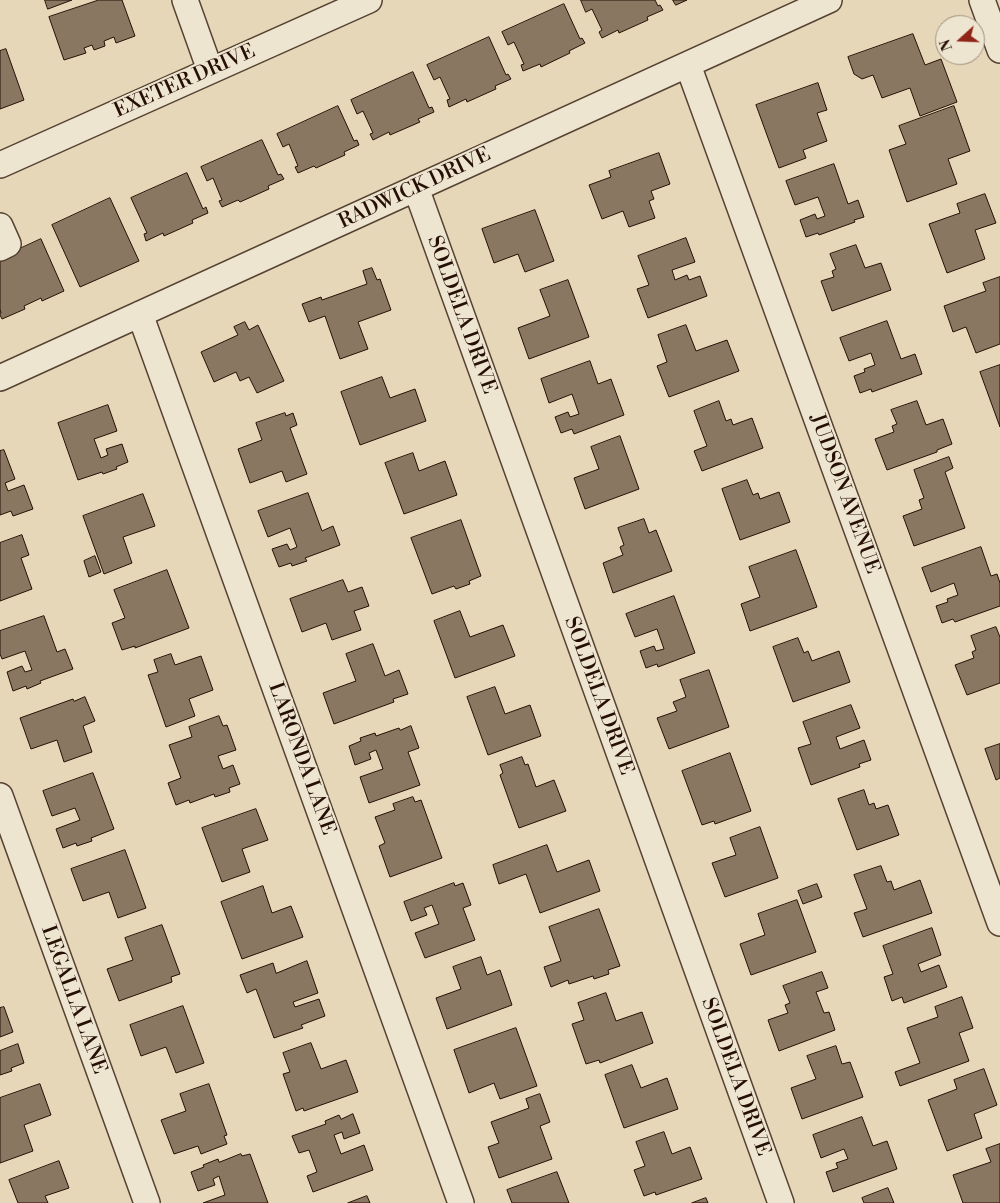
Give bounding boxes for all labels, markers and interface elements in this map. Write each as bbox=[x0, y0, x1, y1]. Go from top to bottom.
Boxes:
north arrow bbox=[935, 15, 985, 65]
text: N bbox=[936, 37, 957, 53]
street label: EXETER DRIVE bbox=[111, 40, 259, 124]
street label: RADWICK DRIVE bbox=[335, 143, 495, 235]
street label: SOLDELA DRIVE bbox=[421, 233, 501, 397]
street label: JUDSON AVENUE bbox=[804, 411, 884, 577]
street label: SOLDELA DRIVE bbox=[558, 614, 638, 778]
street label: LARONDA LANE bbox=[262, 680, 340, 838]
street label: LEGALLA LANE bbox=[35, 923, 111, 1077]
street label: SOLDELA DRIVE bbox=[695, 995, 775, 1159]

